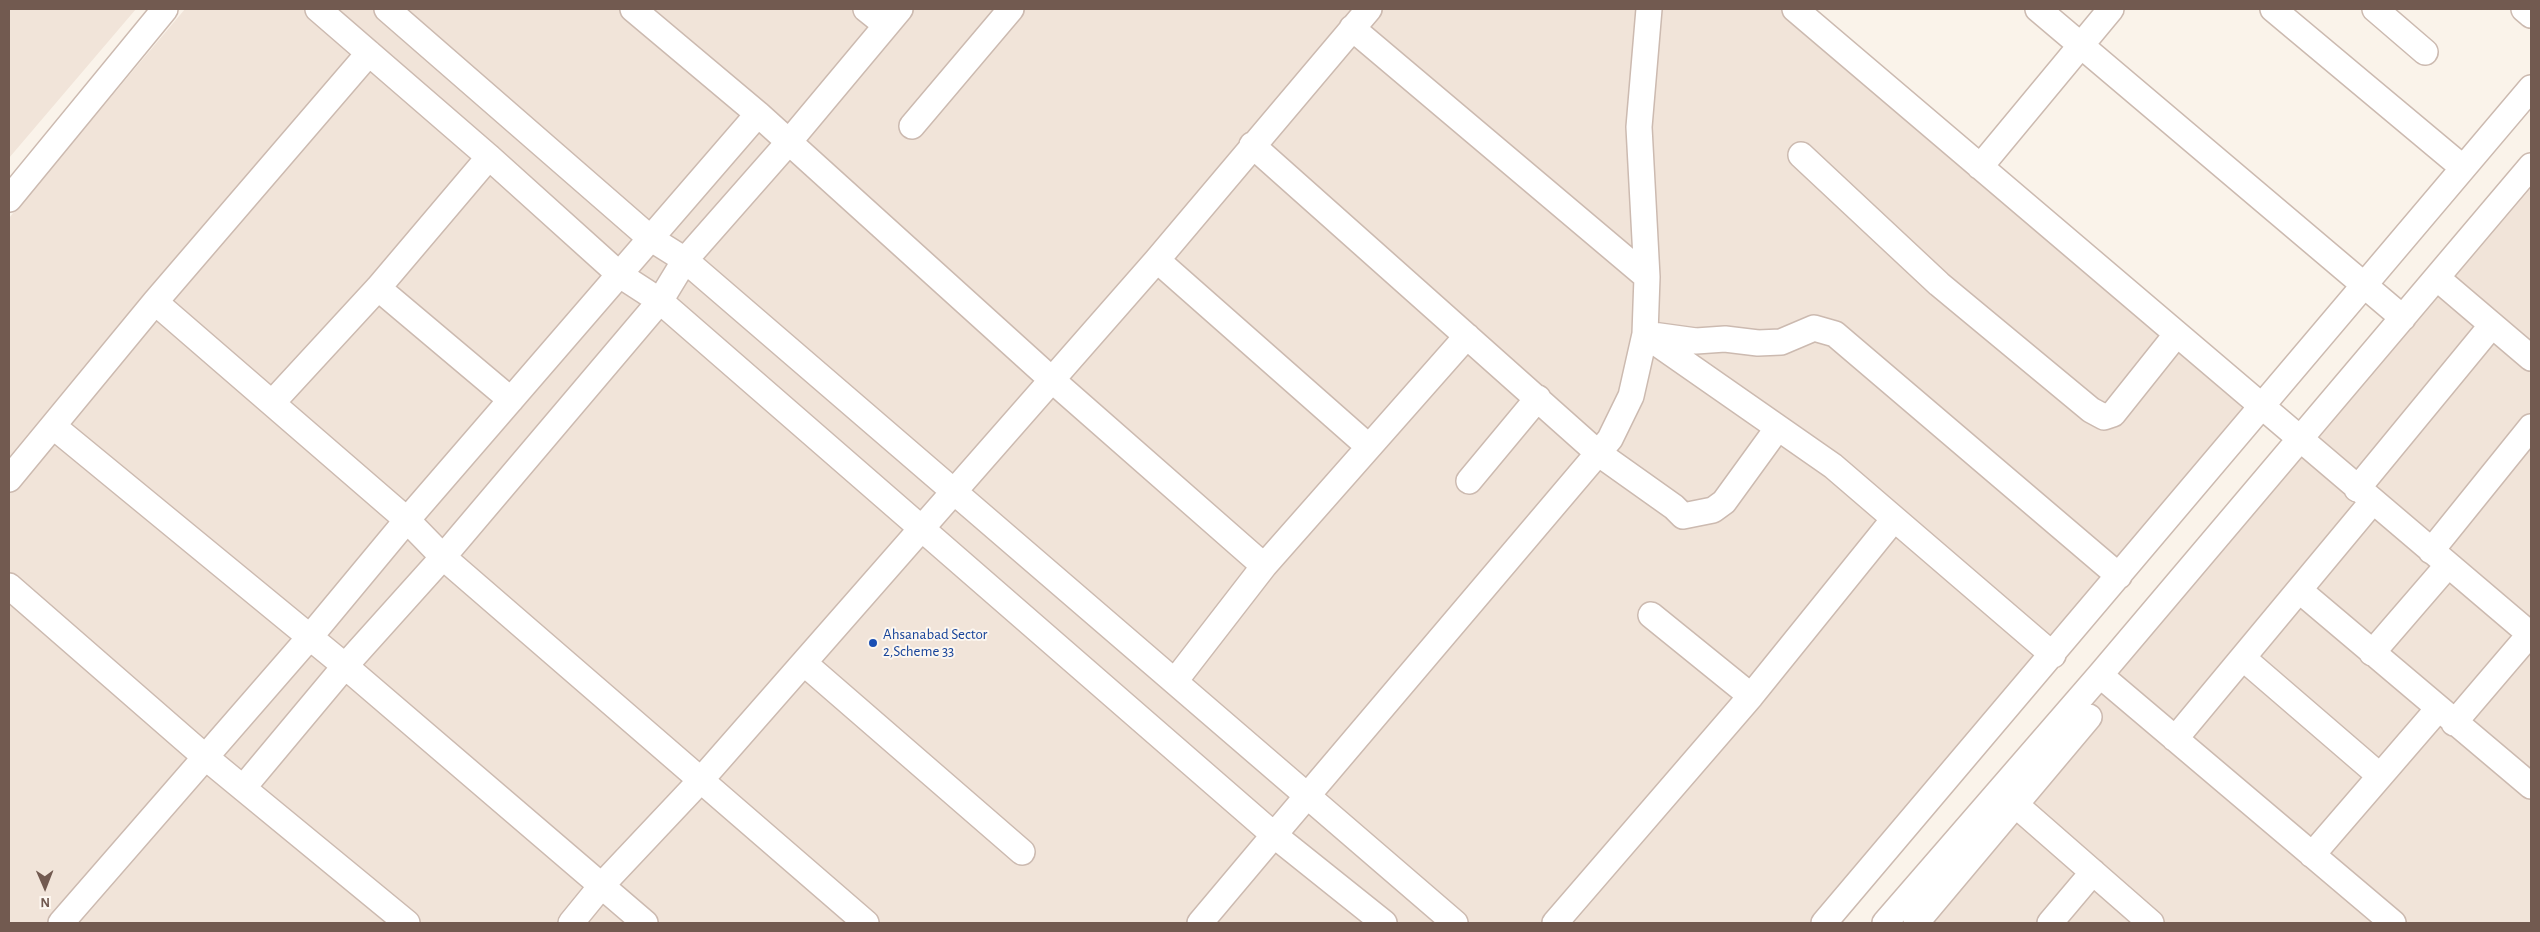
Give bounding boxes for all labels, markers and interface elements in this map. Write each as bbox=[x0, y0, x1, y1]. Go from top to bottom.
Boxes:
place label: Ahsanabad Sector 2,Scheme 33 bbox=[883, 625, 987, 660]
marker: Ahsanabad Sector 2,Scheme 33 bbox=[867, 637, 879, 649]
north arrow bbox=[20, 862, 70, 912]
text: N bbox=[40, 895, 50, 909]

